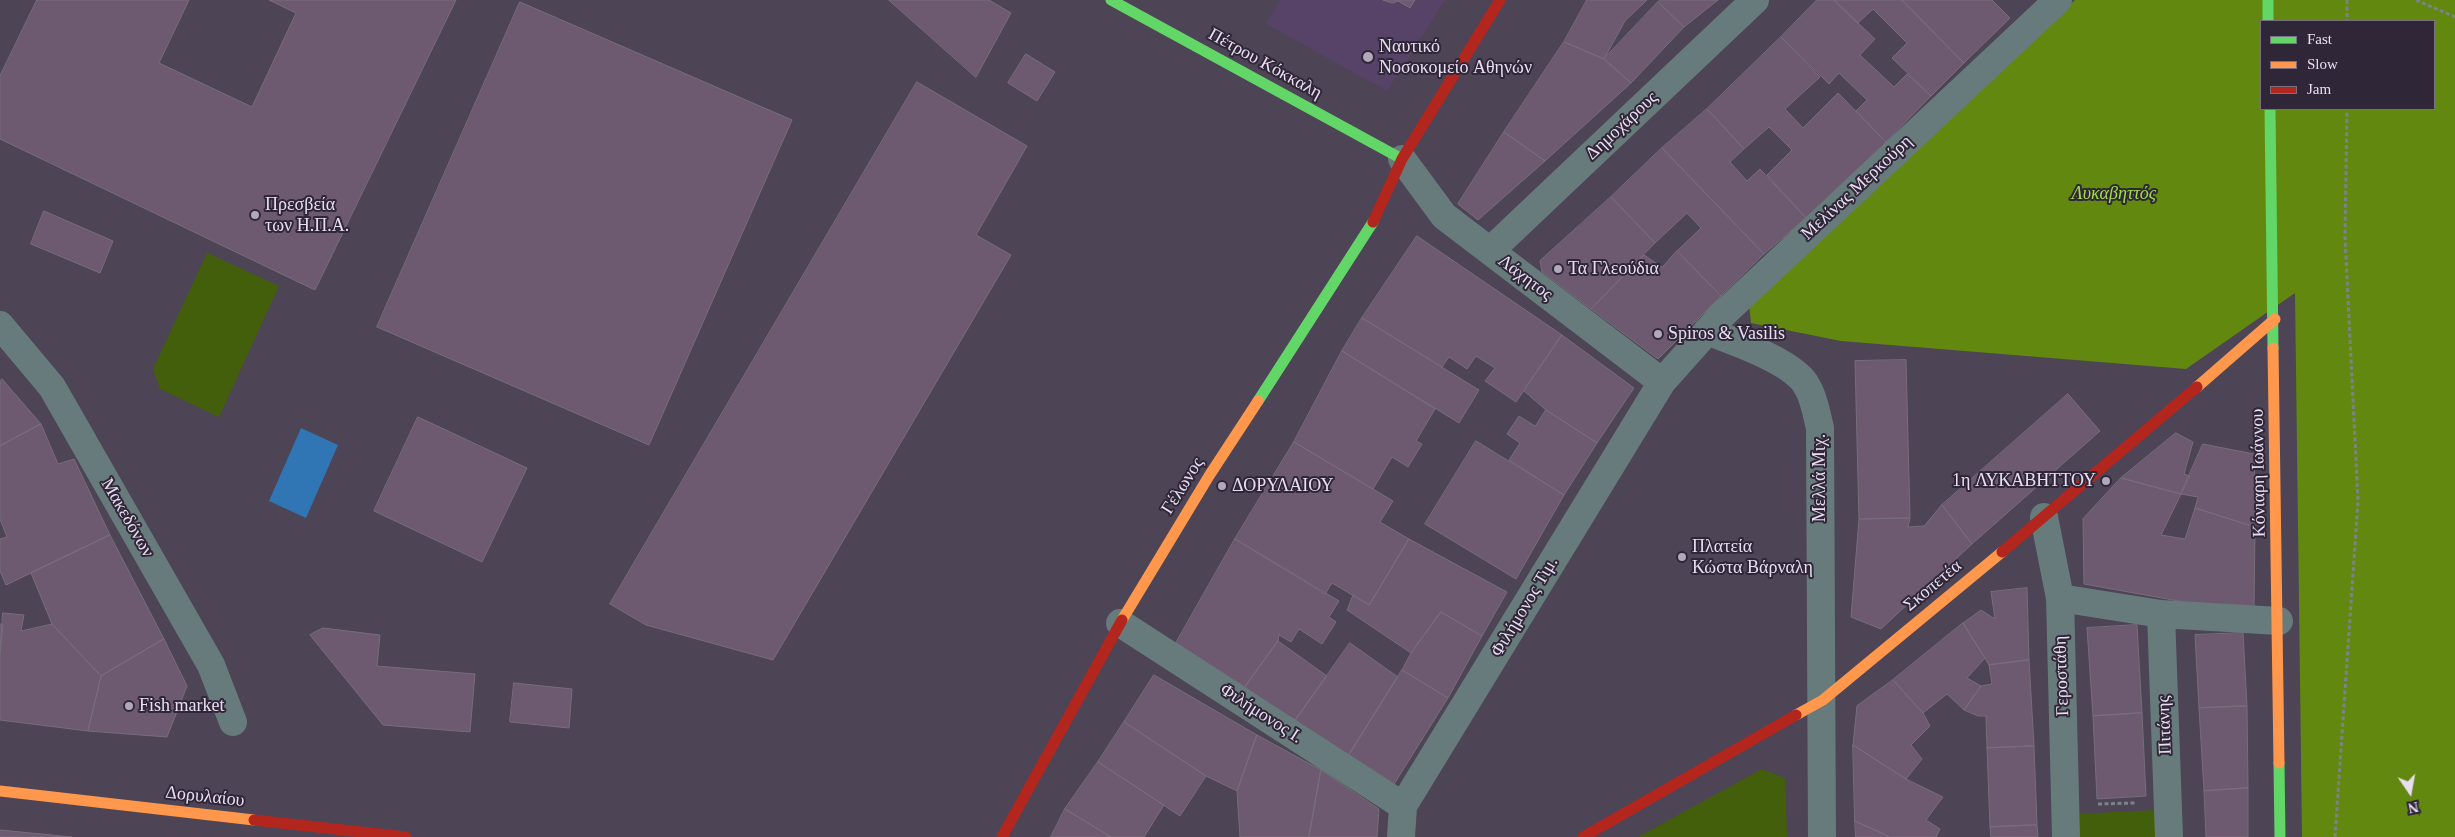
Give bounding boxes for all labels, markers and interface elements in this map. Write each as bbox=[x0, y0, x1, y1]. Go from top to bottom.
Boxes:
legend bbox=[2260, 20, 2435, 110]
street label: Πέτρου Κόκκαλη bbox=[1204, 24, 1326, 104]
text: Fast bbox=[2307, 31, 2332, 47]
place label: Ναυτικό Νοσοκομείο Αθηνών bbox=[1379, 36, 1532, 78]
marker: Ναυτικό Νοσοκομείο Αθηνών bbox=[1361, 50, 1375, 64]
text: Slow bbox=[2307, 56, 2338, 72]
text: Jam bbox=[2307, 81, 2331, 97]
street label: Δημοχάρους bbox=[1581, 87, 1663, 165]
street label: Μελίνας Μερκούρη bbox=[1797, 131, 1917, 245]
park label: Λυκαβηττός bbox=[2072, 183, 2156, 205]
place label: Πρεσβεία των Η.Π.Α. bbox=[265, 194, 349, 236]
marker: Πρεσβεία των Η.Π.Α. bbox=[249, 209, 261, 221]
street label: Λάχητος bbox=[1493, 250, 1557, 306]
place label: Τα Γλεούδια bbox=[1568, 258, 1659, 280]
marker: Τα Γλεούδια bbox=[1552, 263, 1564, 275]
place label: Spiros & Vasilis bbox=[1668, 323, 1785, 345]
marker: Spiros & Vasilis bbox=[1652, 328, 1664, 340]
street label: Κόνιαρη Ιωάννου bbox=[2247, 408, 2271, 538]
street label: Μελλά Μιχ. bbox=[1809, 434, 1831, 522]
street label: Γέλωνος bbox=[1157, 454, 1209, 518]
place label: 1η ΛΥΚΑΒΗΤΤΟΥ bbox=[1952, 470, 2096, 492]
street label: Μακεδόνων bbox=[96, 475, 158, 561]
place label: ΔΟΡΥΛΑΙΟΥ bbox=[1232, 475, 1333, 497]
marker: 1η ΛΥΚΑΒΗΤΤΟΥ bbox=[2100, 475, 2112, 487]
marker: ΔΟΡΥΛΑΙΟΥ bbox=[1216, 480, 1228, 492]
place label: Πλατεία Κώστα Βάρναλη bbox=[1692, 536, 1813, 578]
marker: Πλατεία Κώστα Βάρναλη bbox=[1676, 551, 1688, 563]
street label: Φιλήμονος Τιμ. bbox=[1487, 553, 1563, 661]
street label: Σκοπετέα bbox=[1900, 556, 1966, 616]
street label: Γεροστάθη bbox=[2050, 635, 2074, 717]
street label: Φιλήμονος Ι. bbox=[1216, 679, 1306, 749]
place label: Fish market bbox=[139, 695, 224, 717]
street label: Πιτάνης bbox=[2153, 695, 2177, 755]
marker: Fish market bbox=[123, 700, 135, 712]
north arrow bbox=[2385, 767, 2435, 817]
street label: Δορυλαίου bbox=[164, 782, 246, 812]
text: N bbox=[2407, 799, 2420, 816]

